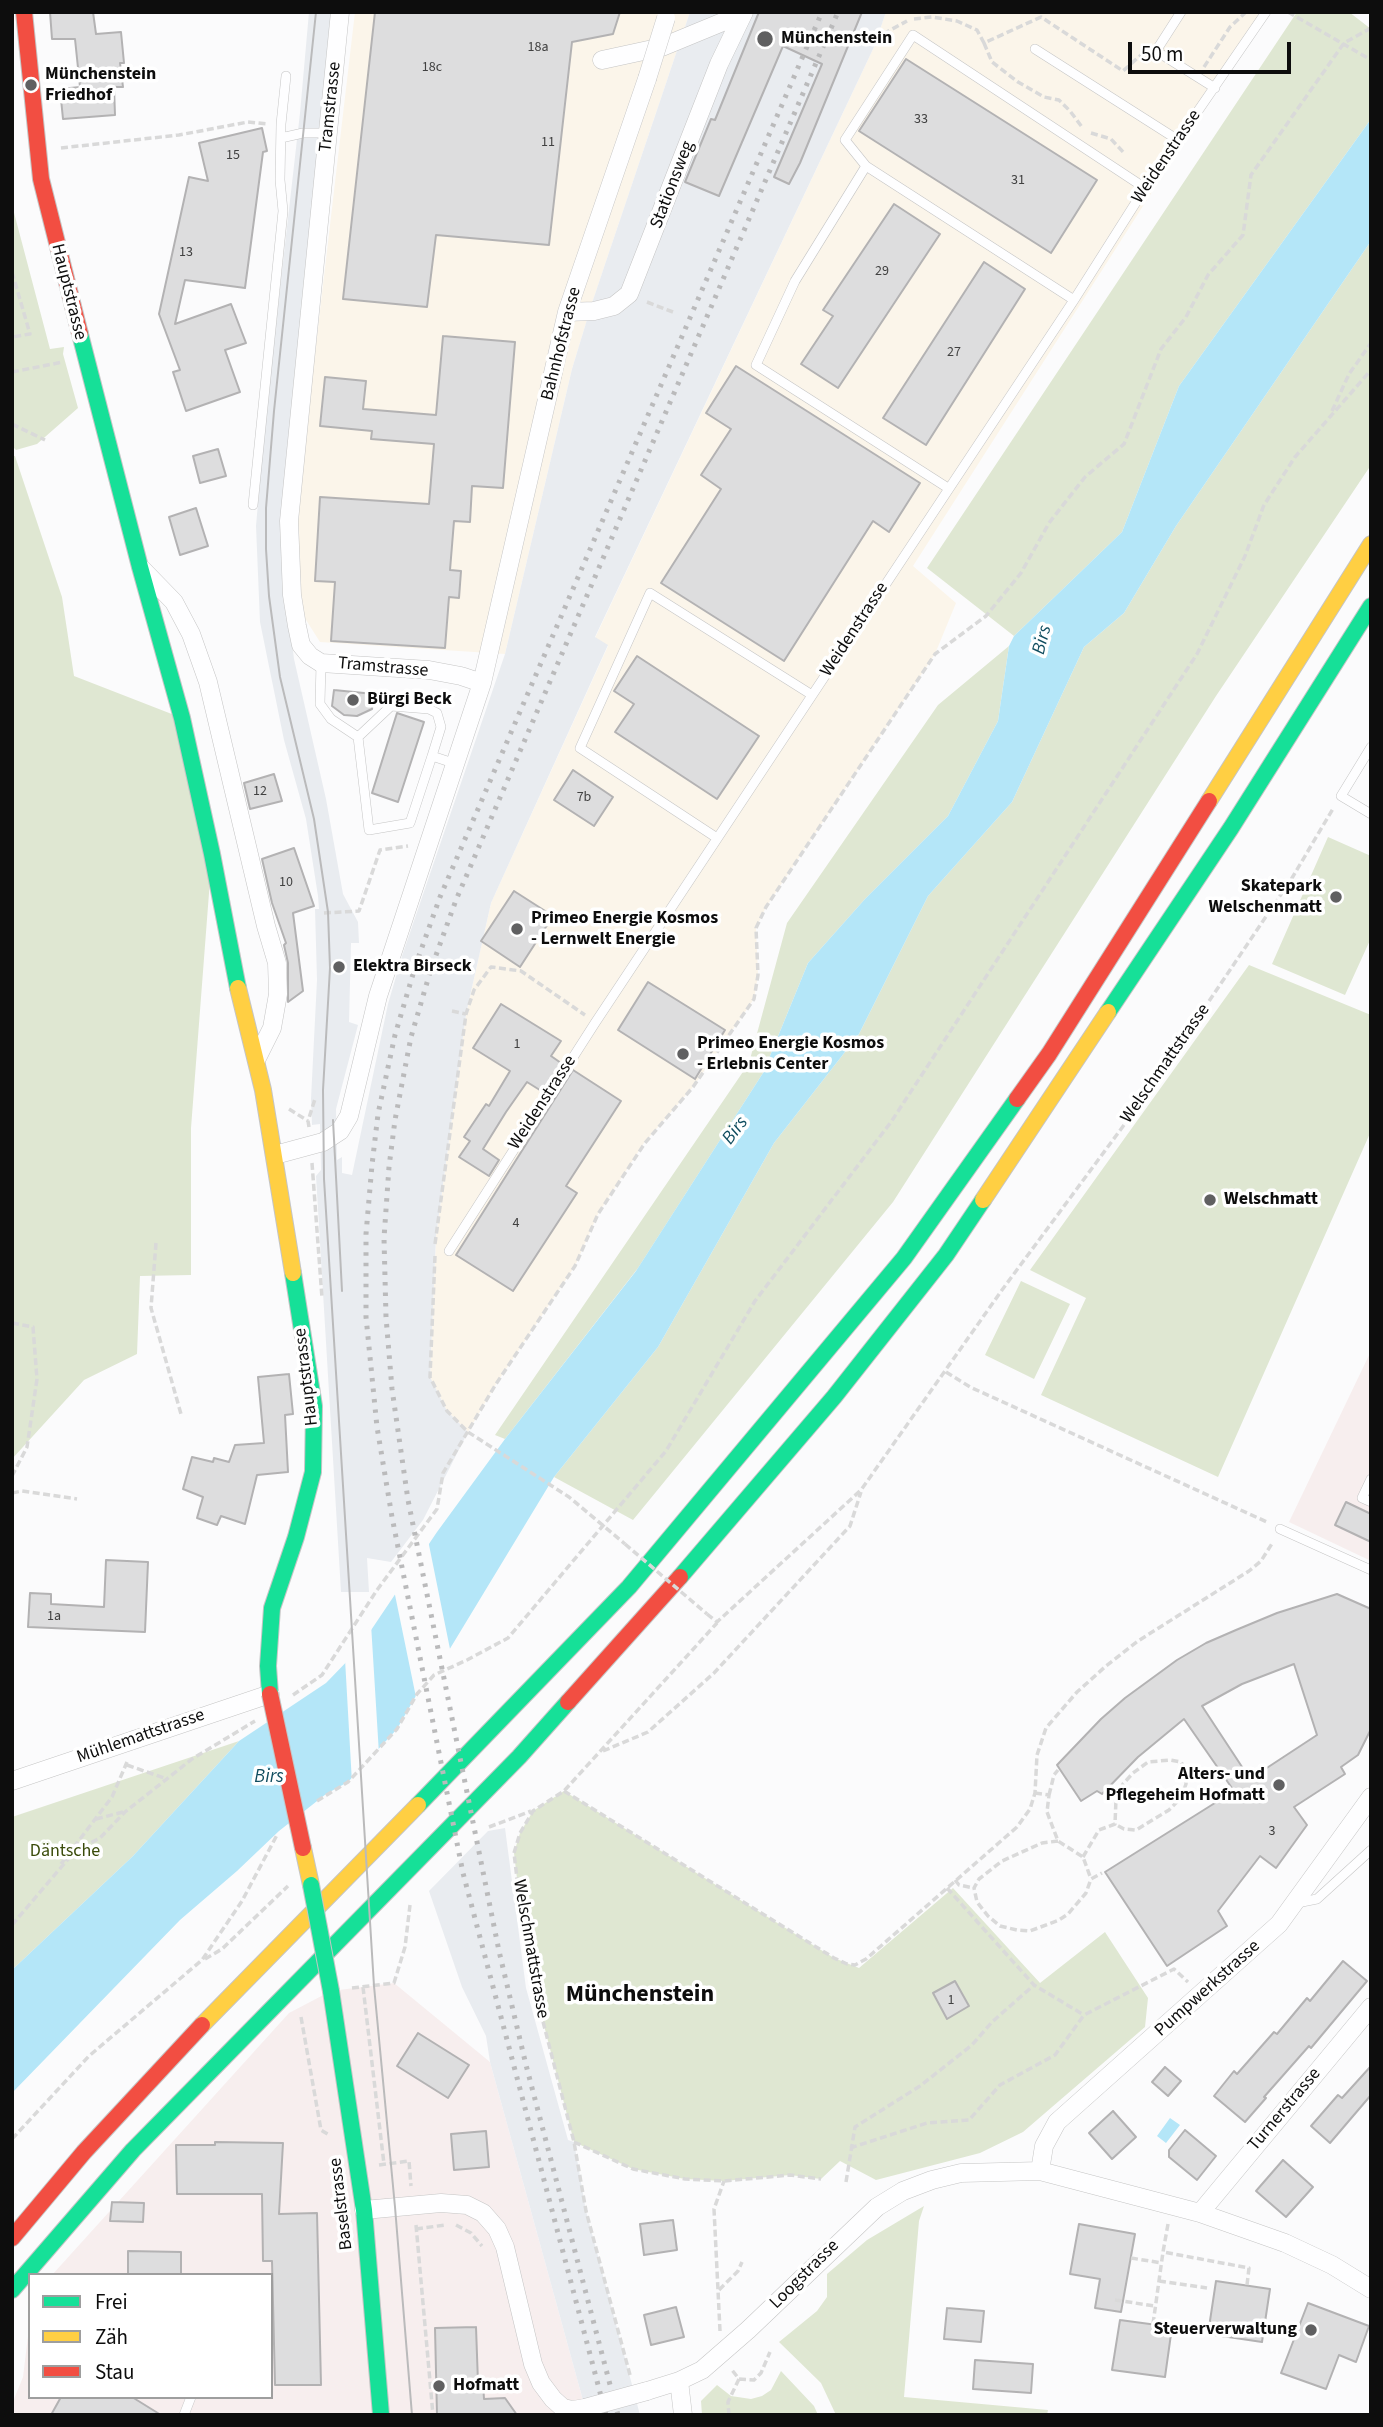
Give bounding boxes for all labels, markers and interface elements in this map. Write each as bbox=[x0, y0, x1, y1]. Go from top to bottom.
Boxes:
place label: Münchenstein bbox=[781, 28, 892, 50]
scale bar bbox=[1131, 28, 1294, 72]
marker: Münchenstein bbox=[755, 29, 775, 49]
text: 50 m bbox=[1141, 39, 1183, 69]
house number: 18a bbox=[528, 40, 548, 56]
house number: 18c bbox=[422, 60, 442, 76]
street label: Tramstrasse bbox=[316, 61, 346, 153]
place label: Münchenstein Friedhof bbox=[45, 64, 156, 106]
marker: Münchenstein Friedhof bbox=[23, 77, 39, 93]
street label: Weidenstrasse bbox=[1128, 106, 1206, 208]
house number: 33 bbox=[914, 112, 928, 128]
house number: 11 bbox=[541, 135, 555, 151]
street label: Stationsweg bbox=[646, 138, 700, 232]
house number: 15 bbox=[226, 148, 240, 164]
house number: 31 bbox=[1011, 173, 1025, 189]
street label: Hauptstrasse bbox=[46, 242, 90, 342]
house number: 13 bbox=[179, 245, 193, 261]
house number: 29 bbox=[875, 264, 889, 280]
street label: Bahnhofstrasse bbox=[537, 285, 587, 403]
house number: 27 bbox=[947, 345, 961, 361]
street label: Weidenstrasse bbox=[816, 579, 894, 681]
water label: Birs bbox=[1028, 623, 1058, 657]
street label: Tramstrasse bbox=[337, 653, 429, 683]
place label: Bürgi Beck bbox=[367, 689, 452, 711]
marker: Bürgi Beck bbox=[345, 692, 361, 708]
house number: 12 bbox=[253, 784, 267, 800]
house number: 7b bbox=[577, 790, 591, 806]
house number: 10 bbox=[279, 875, 293, 891]
place label: Skatepark Welschenmatt bbox=[1209, 876, 1322, 918]
marker: Skatepark Welschenmatt bbox=[1328, 889, 1344, 905]
place label: Primeo Energie Kosmos - Lernwelt Energie bbox=[531, 908, 718, 950]
marker: Primeo Energie Kosmos - Lernwelt Energie bbox=[509, 921, 525, 937]
place label: Elektra Birseck bbox=[353, 956, 472, 978]
marker: Elektra Birseck bbox=[331, 959, 347, 975]
street label: Welschmattstrasse bbox=[1117, 1000, 1215, 1128]
place label: Primeo Energie Kosmos - Erlebnis Center bbox=[697, 1033, 884, 1076]
house number: 1 bbox=[514, 1037, 520, 1053]
marker: Primeo Energie Kosmos - Erlebnis Center bbox=[675, 1046, 691, 1062]
street label: Weidenstrasse bbox=[504, 1052, 582, 1154]
water label: Birs bbox=[718, 1112, 754, 1150]
place label: Welschmatt bbox=[1224, 1189, 1318, 1211]
marker: Welschmatt bbox=[1202, 1192, 1218, 1208]
house number: 4 bbox=[513, 1216, 519, 1232]
street label: Hauptstrasse bbox=[290, 1327, 324, 1427]
house number: 1a bbox=[47, 1609, 61, 1625]
street label: Mühlemattstrasse bbox=[74, 1705, 208, 1769]
place label: Alters- und Pflegeheim Hofmatt bbox=[1105, 1764, 1265, 1806]
water label: Birs bbox=[254, 1767, 284, 1789]
marker: Alters- und Pflegeheim Hofmatt bbox=[1271, 1777, 1287, 1793]
house number: 3 bbox=[1269, 1824, 1275, 1840]
park label: Däntsche bbox=[30, 1841, 100, 1863]
street label: Welschmattstrasse bbox=[507, 1878, 553, 2020]
street label: Pumpwerkstrasse bbox=[1151, 1936, 1265, 2042]
district label: Münchenstein bbox=[566, 1982, 714, 2010]
house number: 1 bbox=[948, 1993, 954, 2009]
street label: Turnerstrasse bbox=[1244, 2064, 1326, 2156]
street label: Baselstrasse bbox=[326, 2157, 358, 2251]
street label: Loogstrasse bbox=[766, 2236, 844, 2314]
legend bbox=[28, 2273, 273, 2399]
text: Frei bbox=[95, 2287, 128, 2317]
place label: Steuerverwaltung bbox=[1153, 2319, 1297, 2341]
text: Zäh bbox=[95, 2322, 128, 2352]
marker: Steuerverwaltung bbox=[1303, 2322, 1319, 2338]
text: Stau bbox=[95, 2357, 134, 2387]
place label: Hofmatt bbox=[453, 2375, 519, 2397]
marker: Hofmatt bbox=[431, 2378, 447, 2394]

